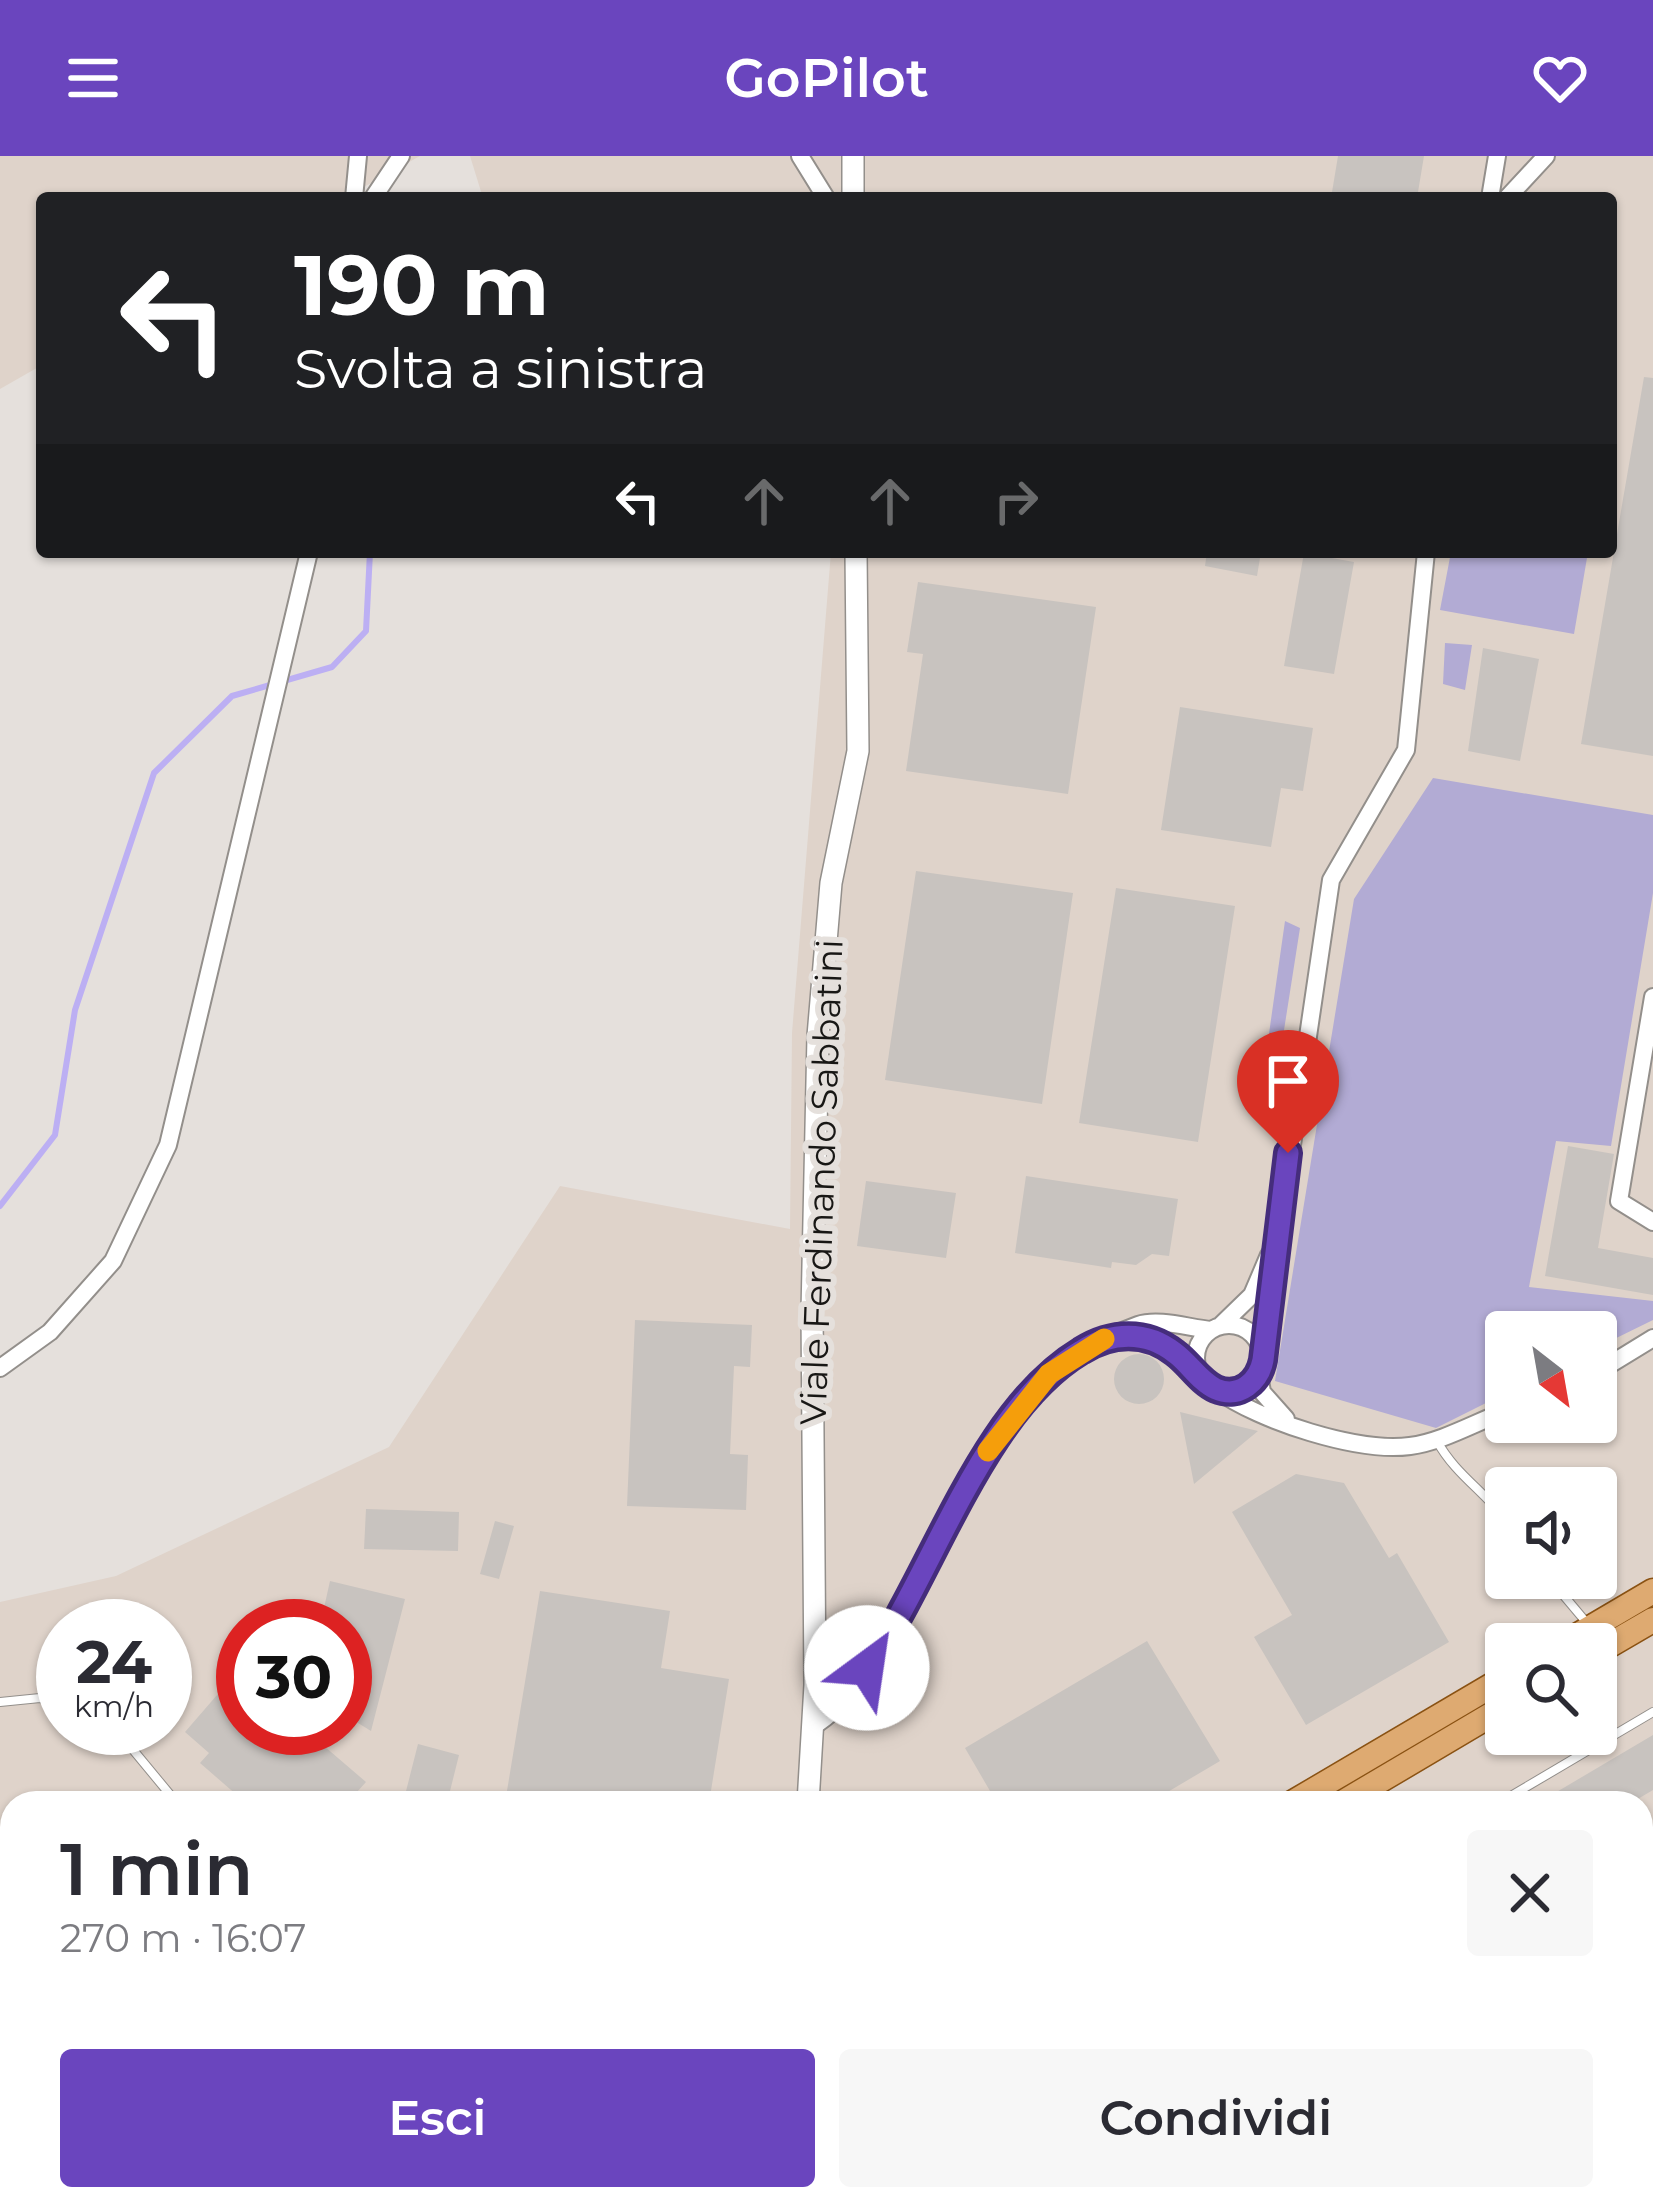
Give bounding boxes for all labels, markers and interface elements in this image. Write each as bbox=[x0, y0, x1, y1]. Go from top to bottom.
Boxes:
icon: menu bbox=[60, 45, 126, 111]
text: GoPilot bbox=[724, 45, 929, 111]
icon: heart bbox=[1527, 45, 1593, 111]
text: 190 m bbox=[294, 234, 549, 336]
icon: left bbox=[96, 240, 252, 396]
text: Svolta a sinistra bbox=[294, 336, 707, 402]
icon: left bbox=[605, 468, 671, 534]
icon: ahead bbox=[731, 468, 797, 534]
icon: ahead bbox=[857, 468, 923, 534]
icon: right bbox=[983, 468, 1049, 534]
street label: Viale Ferdinando Sabbatini bbox=[791, 938, 851, 1426]
pin bbox=[1237, 1030, 1339, 1153]
icon: arrive bbox=[1255, 1048, 1321, 1114]
north arrow bbox=[1485, 1311, 1617, 1443]
map controls bbox=[1485, 1311, 1617, 1755]
button: sound bbox=[1485, 1467, 1617, 1599]
speed limit sign: 30 bbox=[216, 1599, 372, 1755]
position arrow bbox=[804, 1605, 930, 1731]
button: search bbox=[1485, 1623, 1617, 1755]
text: 24 bbox=[76, 1625, 152, 1698]
text: km/h bbox=[74, 1688, 154, 1725]
text: 1 min bbox=[60, 1825, 253, 1913]
button: close bbox=[1467, 1830, 1593, 1956]
text: 270 m · 16:07 bbox=[60, 1914, 307, 1962]
button: Esci bbox=[60, 2049, 815, 2187]
button: Condividi bbox=[839, 2049, 1593, 2187]

